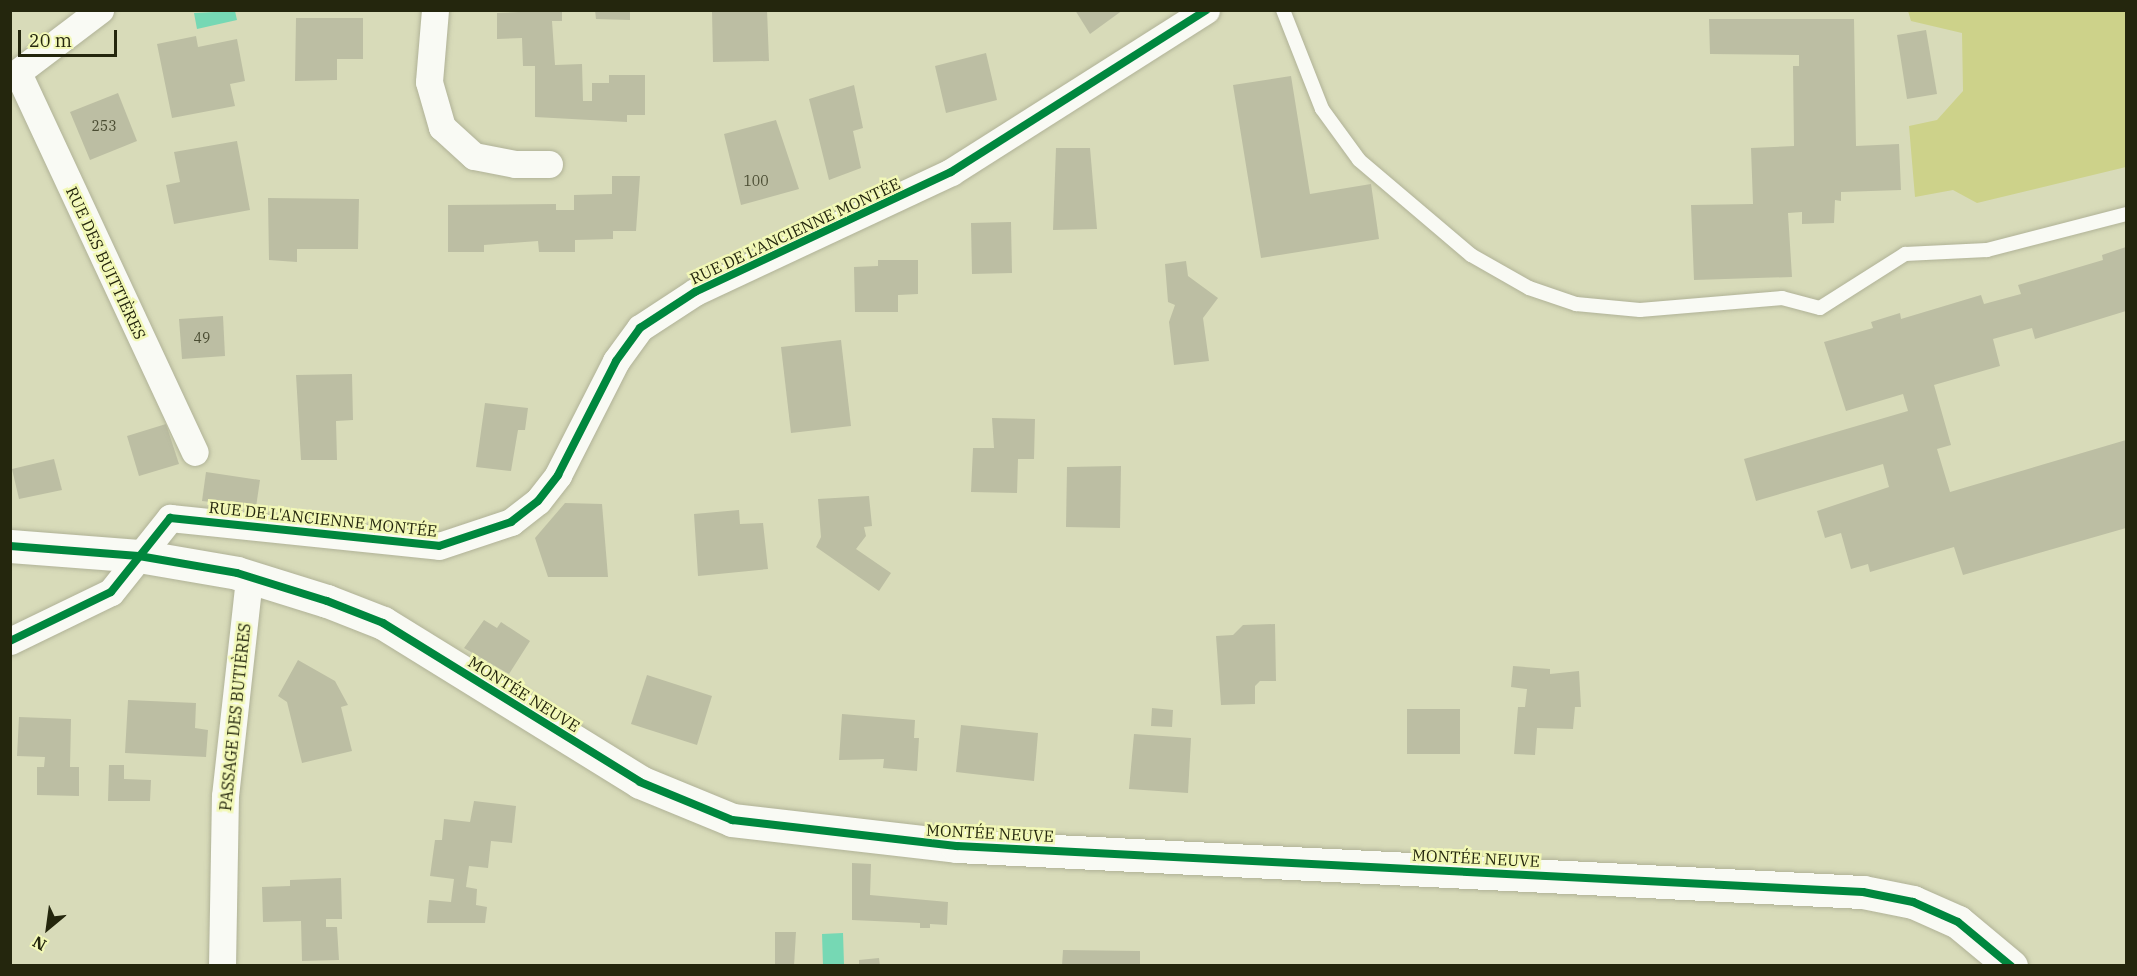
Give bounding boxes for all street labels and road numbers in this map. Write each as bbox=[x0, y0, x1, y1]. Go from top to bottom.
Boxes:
street label: RUE DE L'ANCIENNE MONTÉE bbox=[687, 174, 903, 288]
street label: RUE DES BUITTIÈRES bbox=[62, 184, 150, 342]
street label: RUE DE L'ANCIENNE MONTÉE bbox=[208, 497, 438, 541]
street label: PASSAGE DES BUTIÈRES bbox=[216, 622, 254, 812]
street label: MONTÉE NEUVE bbox=[465, 652, 583, 736]
street label: MONTÉE NEUVE bbox=[926, 820, 1054, 846]
street label: MONTÉE NEUVE bbox=[1412, 845, 1540, 871]

